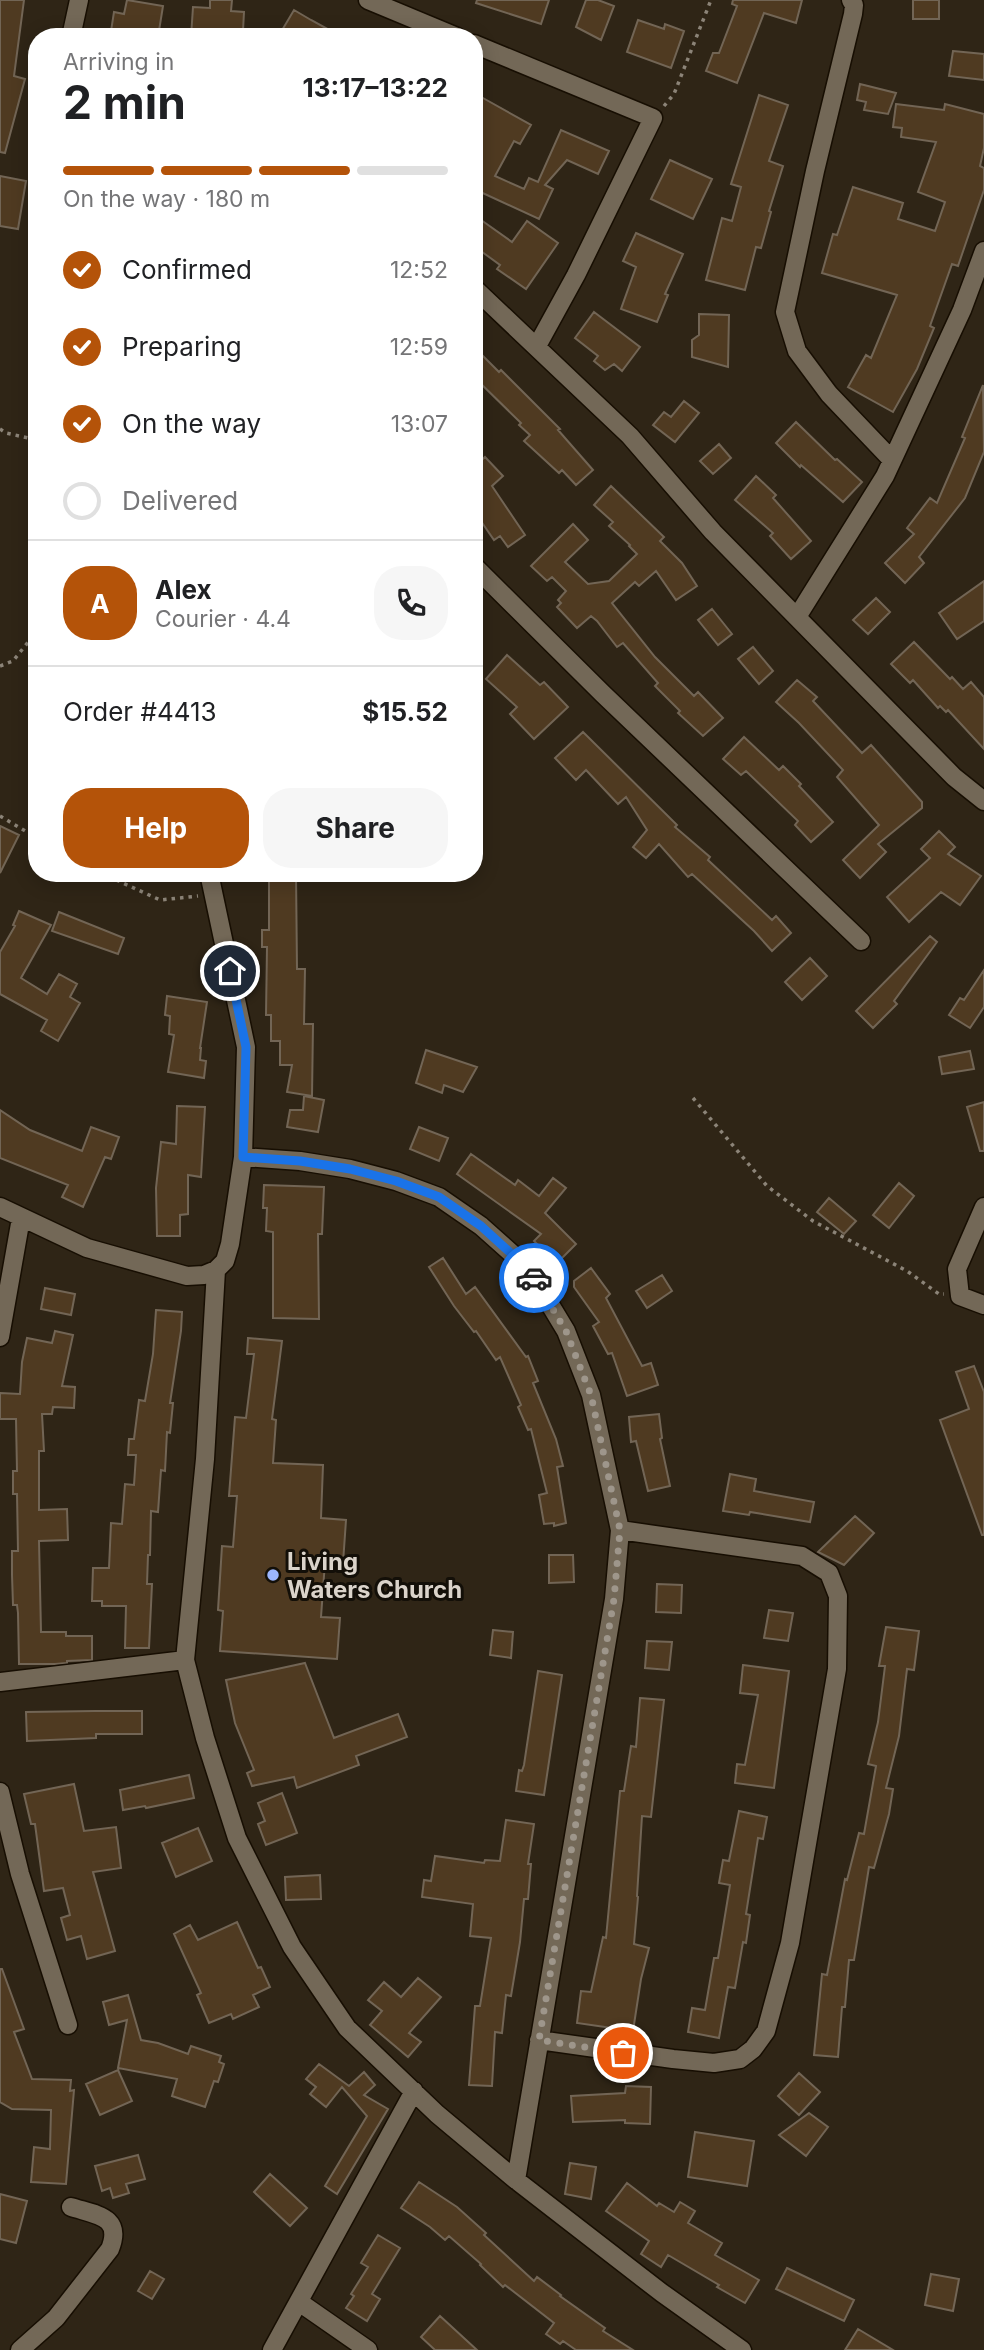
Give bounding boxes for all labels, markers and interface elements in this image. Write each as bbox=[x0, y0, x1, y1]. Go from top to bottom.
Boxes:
text: Arriving in bbox=[63, 48, 174, 76]
text: 13:17–13:22 bbox=[303, 72, 448, 103]
text: 2 min bbox=[63, 74, 186, 130]
text: On the way · 180 m bbox=[63, 185, 270, 213]
icon: check bbox=[63, 251, 101, 289]
text: Confirmed bbox=[122, 254, 252, 285]
text: 12:52 bbox=[390, 256, 448, 284]
icon: check bbox=[63, 328, 101, 366]
text: Preparing bbox=[122, 331, 242, 362]
text: 12:59 bbox=[390, 333, 448, 361]
icon: check bbox=[63, 405, 101, 443]
text: On the way bbox=[122, 408, 261, 439]
text: 13:07 bbox=[391, 410, 448, 438]
text: Delivered bbox=[122, 485, 238, 516]
button: phone bbox=[374, 566, 448, 640]
text: Alex bbox=[155, 574, 212, 605]
text: A bbox=[90, 588, 110, 619]
text: Courier · 4.4 bbox=[155, 605, 291, 633]
text: Order #4413 bbox=[63, 696, 217, 727]
text: $15.52 bbox=[362, 696, 448, 727]
button: Help bbox=[63, 788, 249, 868]
button: Share bbox=[263, 788, 448, 868]
pin bbox=[200, 941, 260, 1001]
icon: home bbox=[211, 952, 249, 990]
courier bbox=[499, 1243, 569, 1313]
icon: car bbox=[515, 1259, 553, 1297]
place label: Living Waters Church bbox=[287, 1547, 462, 1604]
marker: Living Waters Church bbox=[265, 1567, 281, 1583]
pin bbox=[593, 2023, 653, 2083]
icon: bag bbox=[604, 2034, 642, 2072]

